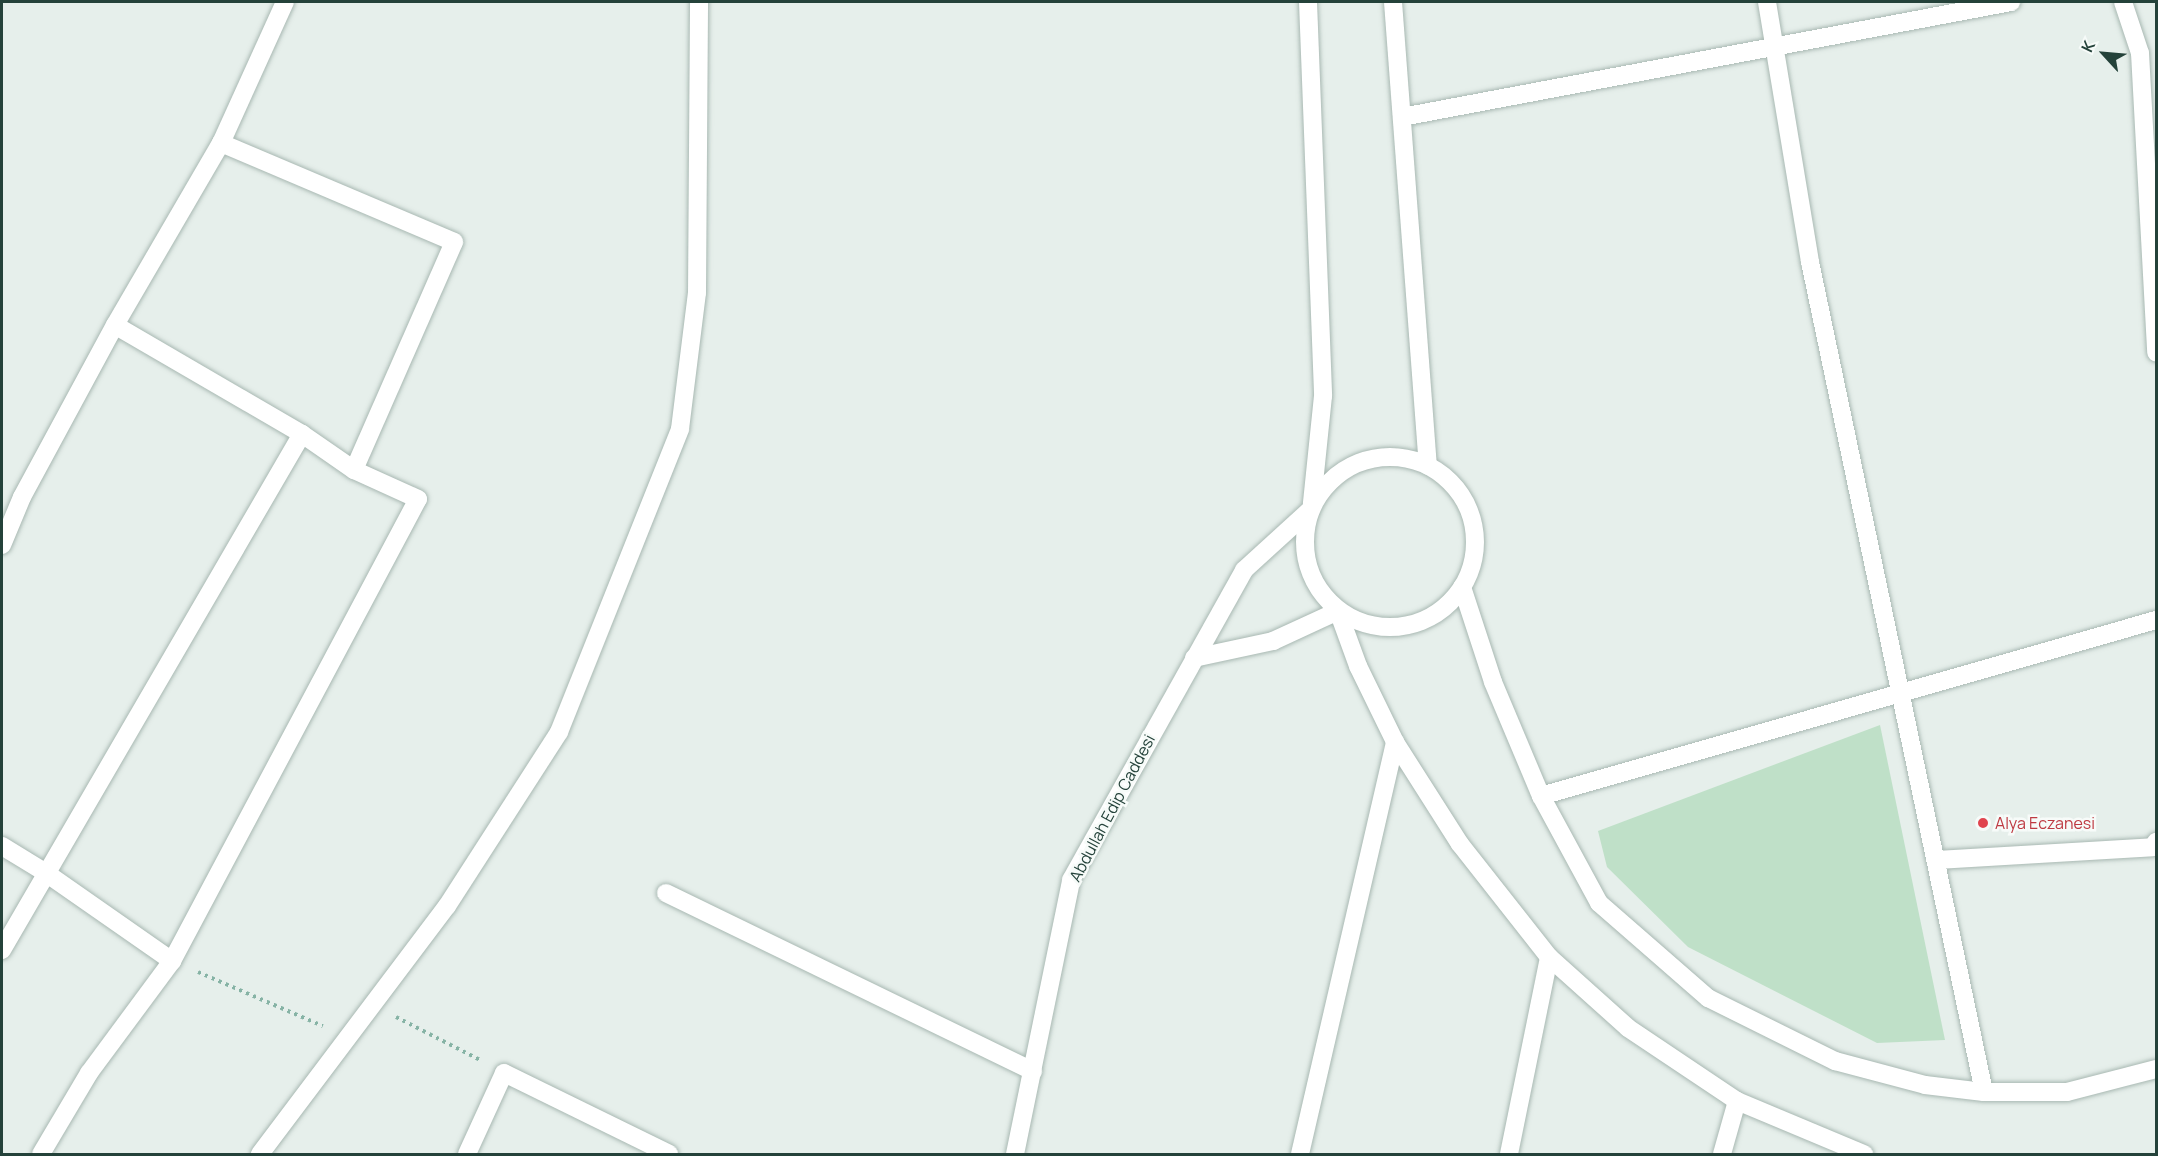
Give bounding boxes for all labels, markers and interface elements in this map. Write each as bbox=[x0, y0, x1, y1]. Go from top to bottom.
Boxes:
north arrow bbox=[2074, 24, 2134, 84]
text: K bbox=[2076, 37, 2100, 56]
street label: Abdullah Edip Caddesi bbox=[1065, 731, 1159, 885]
place label: Alya Eczanesi bbox=[1995, 813, 2095, 833]
marker: Alya Eczanesi bbox=[1976, 816, 1990, 830]

